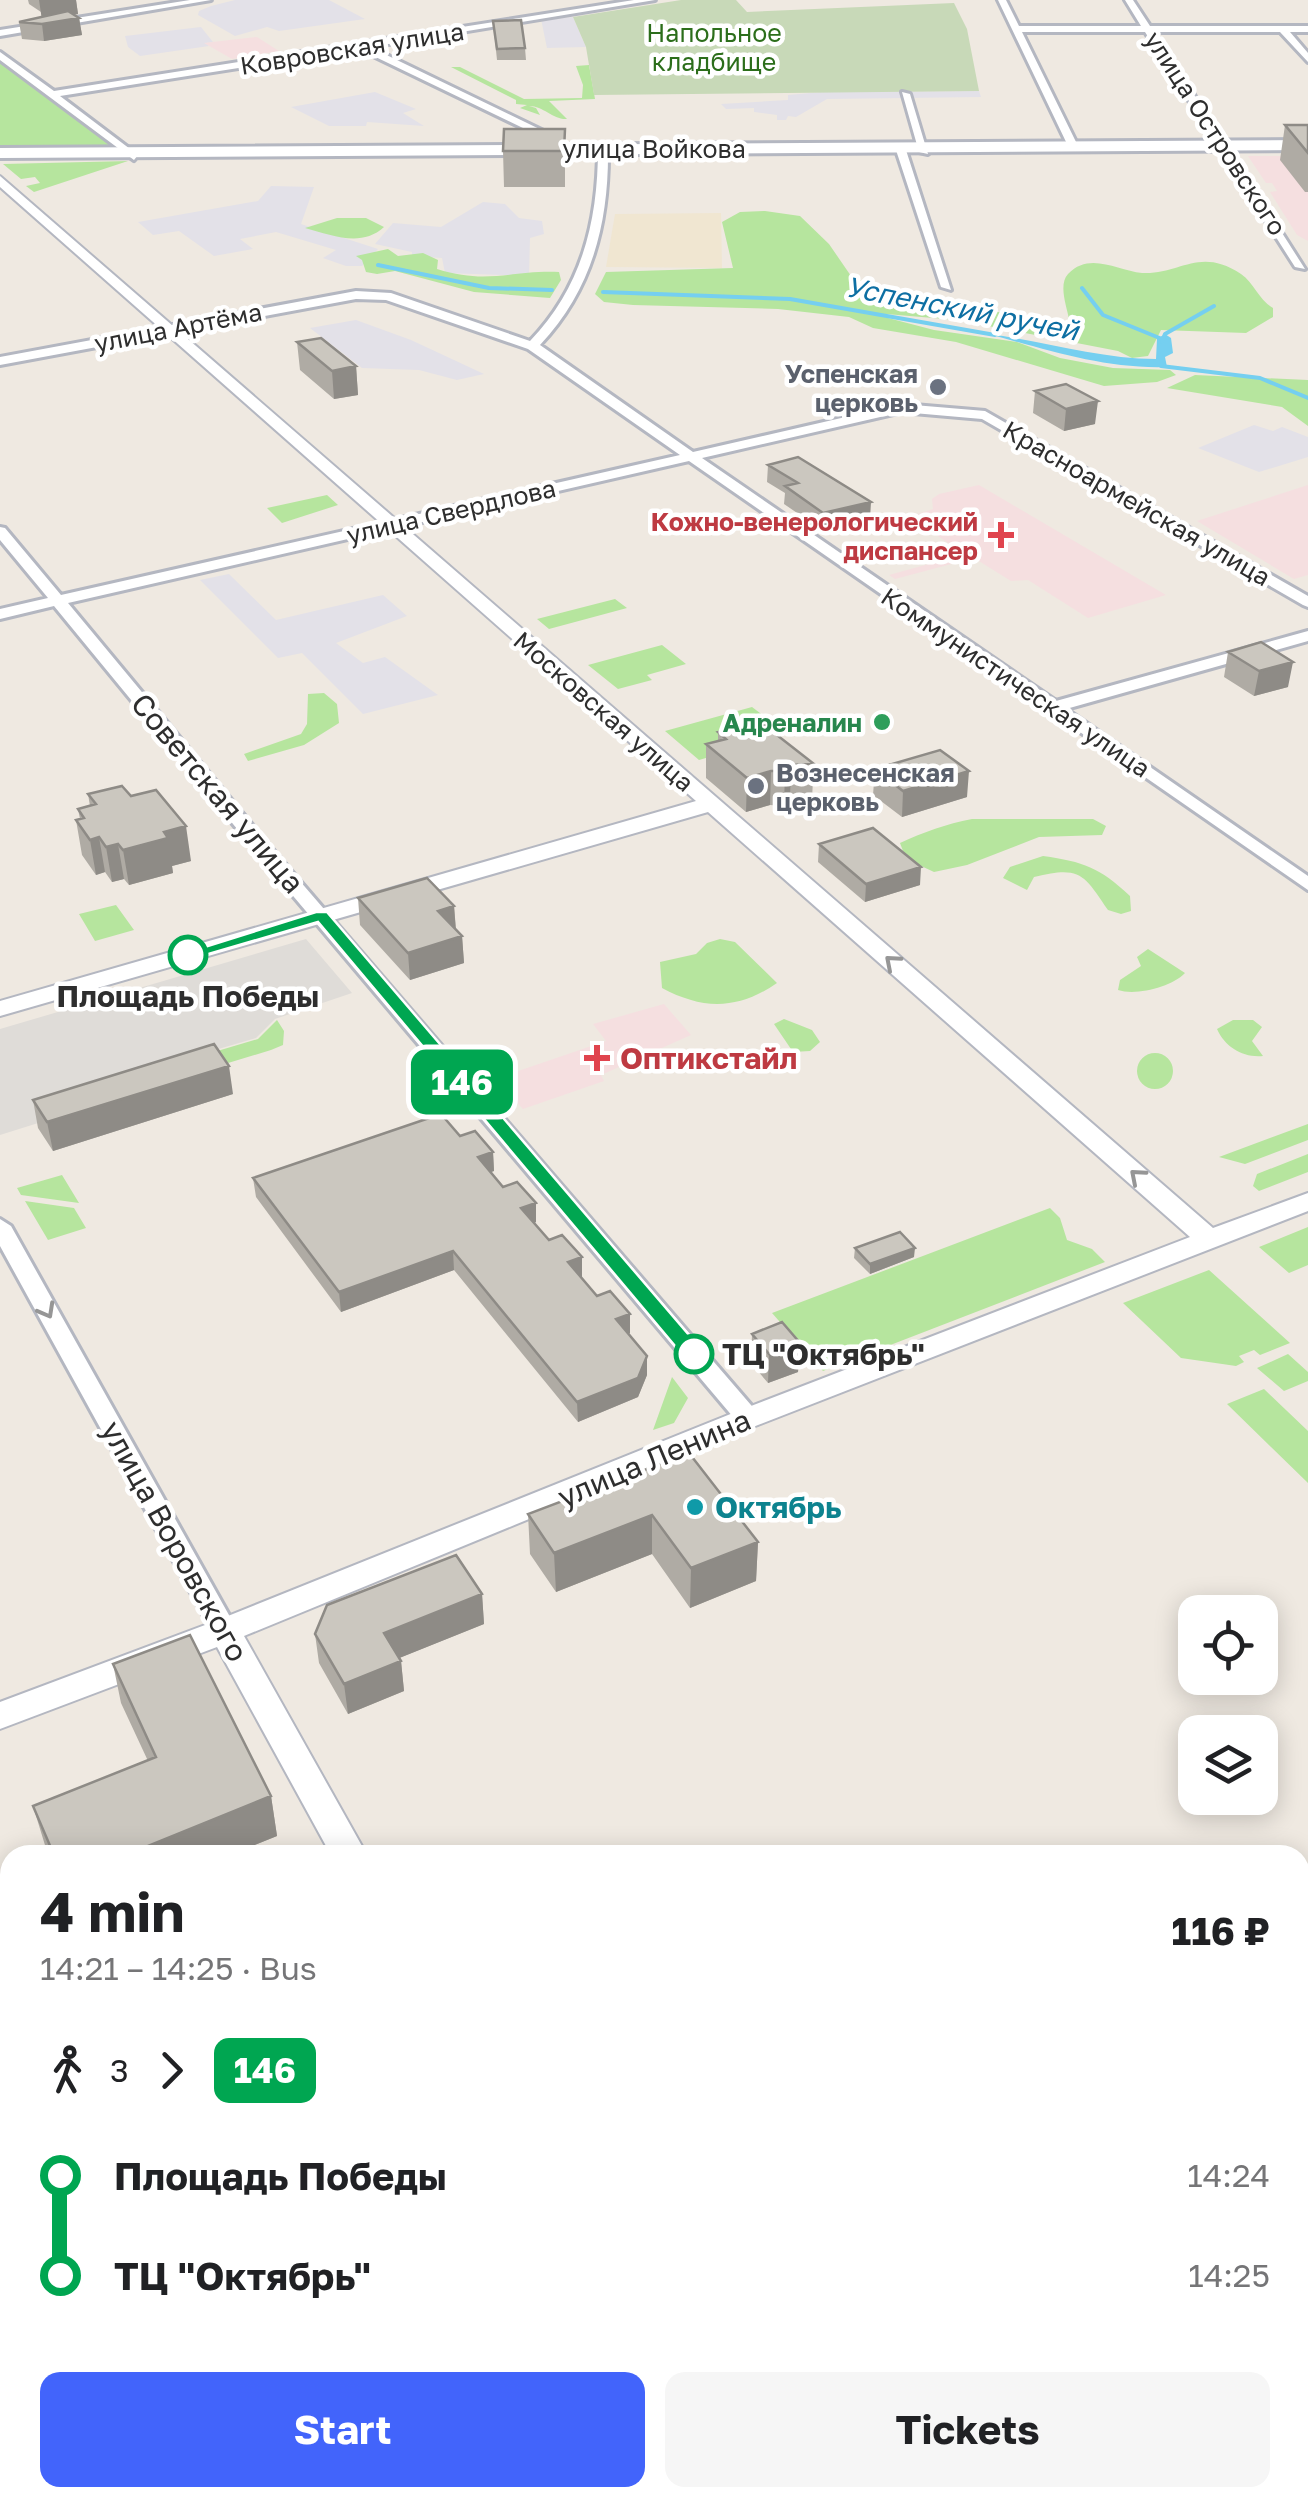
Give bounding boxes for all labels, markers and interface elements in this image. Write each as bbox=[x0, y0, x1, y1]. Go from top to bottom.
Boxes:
street label: Ковровская улица bbox=[238, 15, 466, 81]
park label: Напольное кладбище bbox=[646, 17, 782, 77]
street label: улица Островского bbox=[1138, 25, 1294, 241]
street label: улица Войкова bbox=[562, 133, 746, 164]
water label: Успенский ручей bbox=[843, 269, 1083, 347]
street label: улица Артёма bbox=[92, 296, 264, 358]
place label: Успенская церковь bbox=[785, 358, 918, 418]
marker: Успенская церковь bbox=[927, 376, 949, 398]
street label: Красноармейская улица bbox=[998, 414, 1276, 592]
street label: улица Свердлова bbox=[343, 472, 559, 550]
place label: Кожно-венерологический диспансер bbox=[651, 506, 978, 566]
marker: Кожно-венерологический диспансер bbox=[988, 522, 1014, 548]
street label: Коммунистическая улица bbox=[876, 580, 1156, 784]
street label: Московская улица bbox=[508, 624, 700, 798]
street label: Советская улица bbox=[124, 686, 312, 900]
place label: Адреналин bbox=[723, 707, 862, 738]
marker: Адреналин bbox=[871, 711, 893, 733]
place label: Вознесенская церковь bbox=[776, 757, 955, 817]
marker: Вознесенская церковь bbox=[745, 775, 767, 797]
marker: Площадь Победы bbox=[169, 936, 207, 974]
one-way arrow bbox=[885, 956, 904, 974]
place label: Площадь Победы bbox=[57, 978, 319, 1014]
place label: Оптикстайл bbox=[620, 1040, 797, 1076]
marker: Оптикстайл bbox=[584, 1045, 610, 1071]
line badge: 146 bbox=[404, 1050, 520, 1114]
text: 146 bbox=[431, 1061, 493, 1103]
one-way arrow bbox=[1130, 1169, 1149, 1187]
one-way arrow bbox=[35, 1301, 55, 1319]
marker: ТЦ "Октябрь" bbox=[675, 1335, 713, 1373]
place label: ТЦ "Октябрь" bbox=[722, 1336, 925, 1372]
street label: улица Ленина bbox=[552, 1401, 756, 1515]
street label: улица Воровского bbox=[94, 1414, 256, 1668]
place label: Октябрь bbox=[715, 1489, 841, 1525]
marker: Октябрь bbox=[684, 1496, 706, 1518]
map controls bbox=[1178, 1595, 1278, 1815]
button: locate bbox=[1178, 1595, 1278, 1695]
button: layers bbox=[1178, 1715, 1278, 1815]
text: 4 min bbox=[40, 1878, 185, 1944]
text: 116 ₽ bbox=[1172, 1908, 1270, 1953]
text: 14:21 – 14:25 · Bus bbox=[40, 1949, 317, 1987]
icon: walk bbox=[40, 2043, 95, 2098]
icon: forward bbox=[144, 2043, 199, 2098]
text: 146 bbox=[234, 2049, 296, 2091]
text: 3 bbox=[110, 2051, 129, 2089]
text: Площадь Победы bbox=[114, 2153, 447, 2198]
text: 14:24 bbox=[1187, 2156, 1270, 2194]
text: ТЦ "Октябрь" bbox=[114, 2253, 371, 2298]
text: 14:25 bbox=[1188, 2256, 1270, 2294]
button: Start bbox=[40, 2372, 645, 2487]
button: Tickets bbox=[665, 2372, 1270, 2487]

